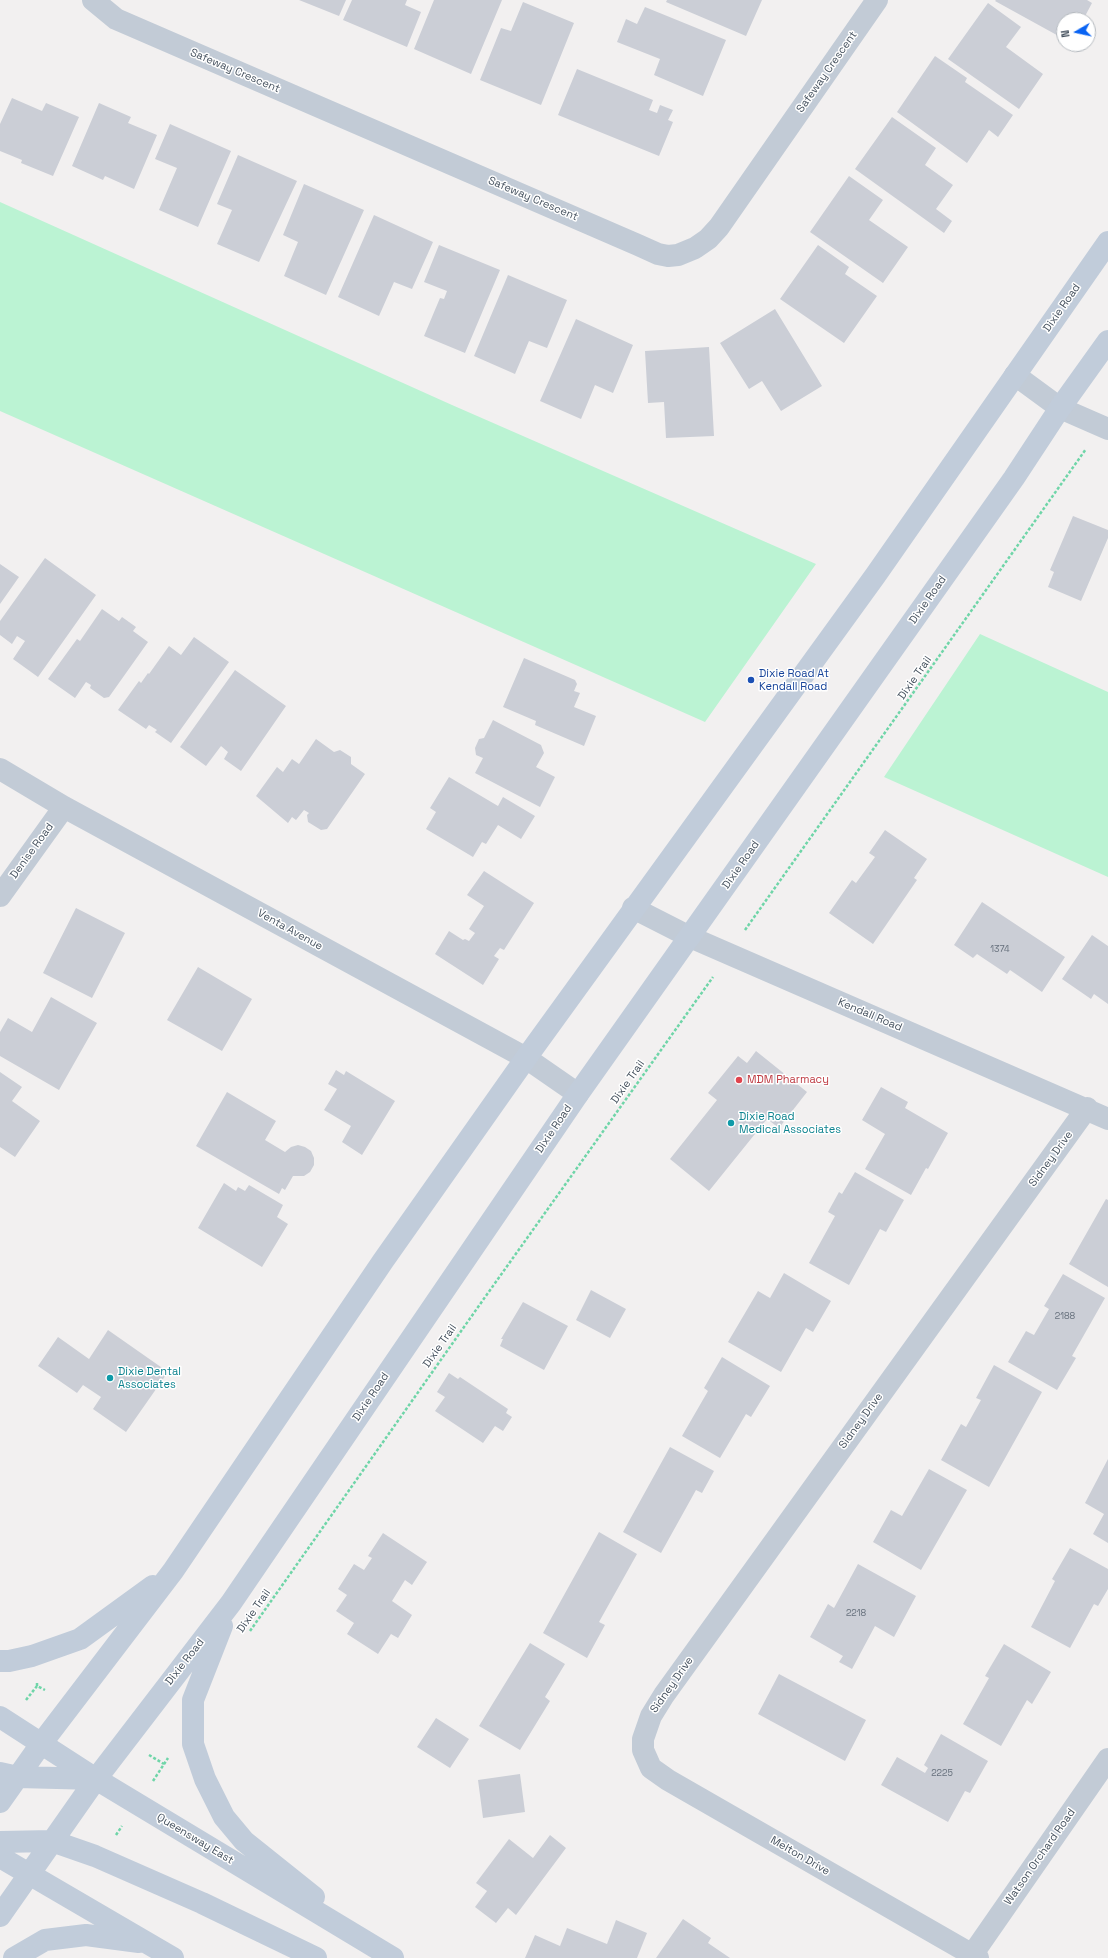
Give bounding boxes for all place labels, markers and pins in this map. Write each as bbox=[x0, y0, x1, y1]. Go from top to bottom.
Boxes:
place label: Dixie Road At Kendall Road bbox=[759, 667, 829, 693]
marker: Dixie Road At Kendall Road bbox=[746, 675, 756, 685]
place label: MDM Pharmacy bbox=[747, 1073, 829, 1087]
marker: MDM Pharmacy bbox=[734, 1075, 744, 1085]
place label: Dixie Road Medical Associates bbox=[739, 1110, 841, 1136]
marker: Dixie Road Medical Associates bbox=[726, 1118, 736, 1128]
place label: Dixie Dental Associates bbox=[118, 1365, 181, 1391]
marker: Dixie Dental Associates bbox=[105, 1373, 115, 1383]

